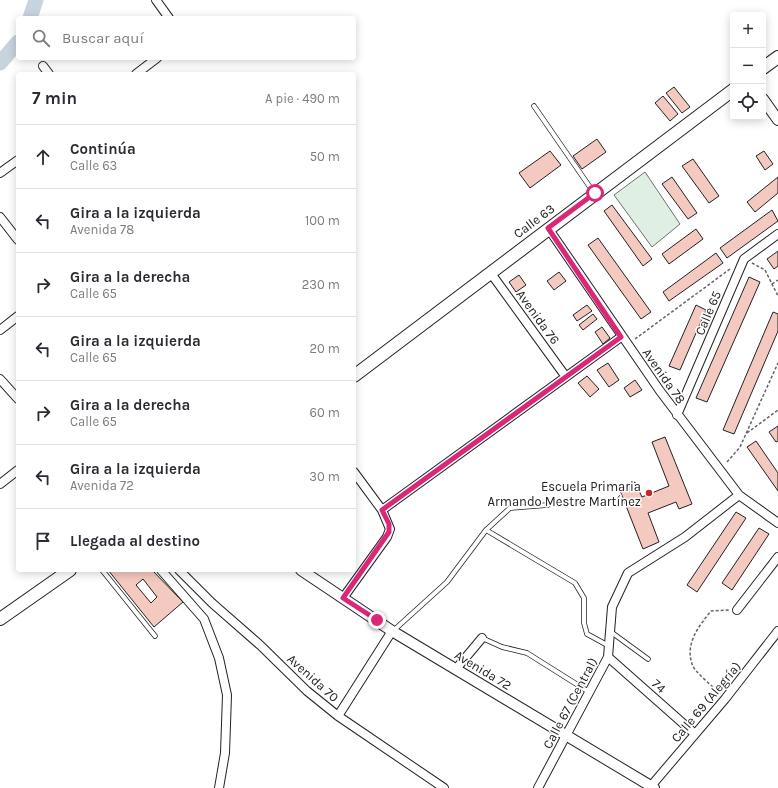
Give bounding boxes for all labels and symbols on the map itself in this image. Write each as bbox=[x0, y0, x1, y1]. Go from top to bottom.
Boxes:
route start bbox=[586, 184, 604, 202]
street label: Calle 63 bbox=[511, 201, 557, 241]
street label: Avenida 76 bbox=[513, 287, 563, 347]
street label: Calle 65 bbox=[692, 288, 724, 338]
street label: Avenida 78 bbox=[639, 345, 689, 407]
place label: Escuela Primaria Armando Mestre Martínez bbox=[488, 479, 641, 509]
marker: Escuela Primaria Armando Mestre Martínez bbox=[644, 488, 654, 498]
route end bbox=[368, 611, 386, 629]
street label: Avenida 72 bbox=[452, 647, 514, 693]
street label: Avenida 70 bbox=[284, 651, 342, 705]
street label: Calle 67 (Central) bbox=[540, 655, 600, 751]
street label: Calle 69 (Alegría) bbox=[668, 659, 744, 745]
street label: 74 bbox=[649, 676, 669, 696]

